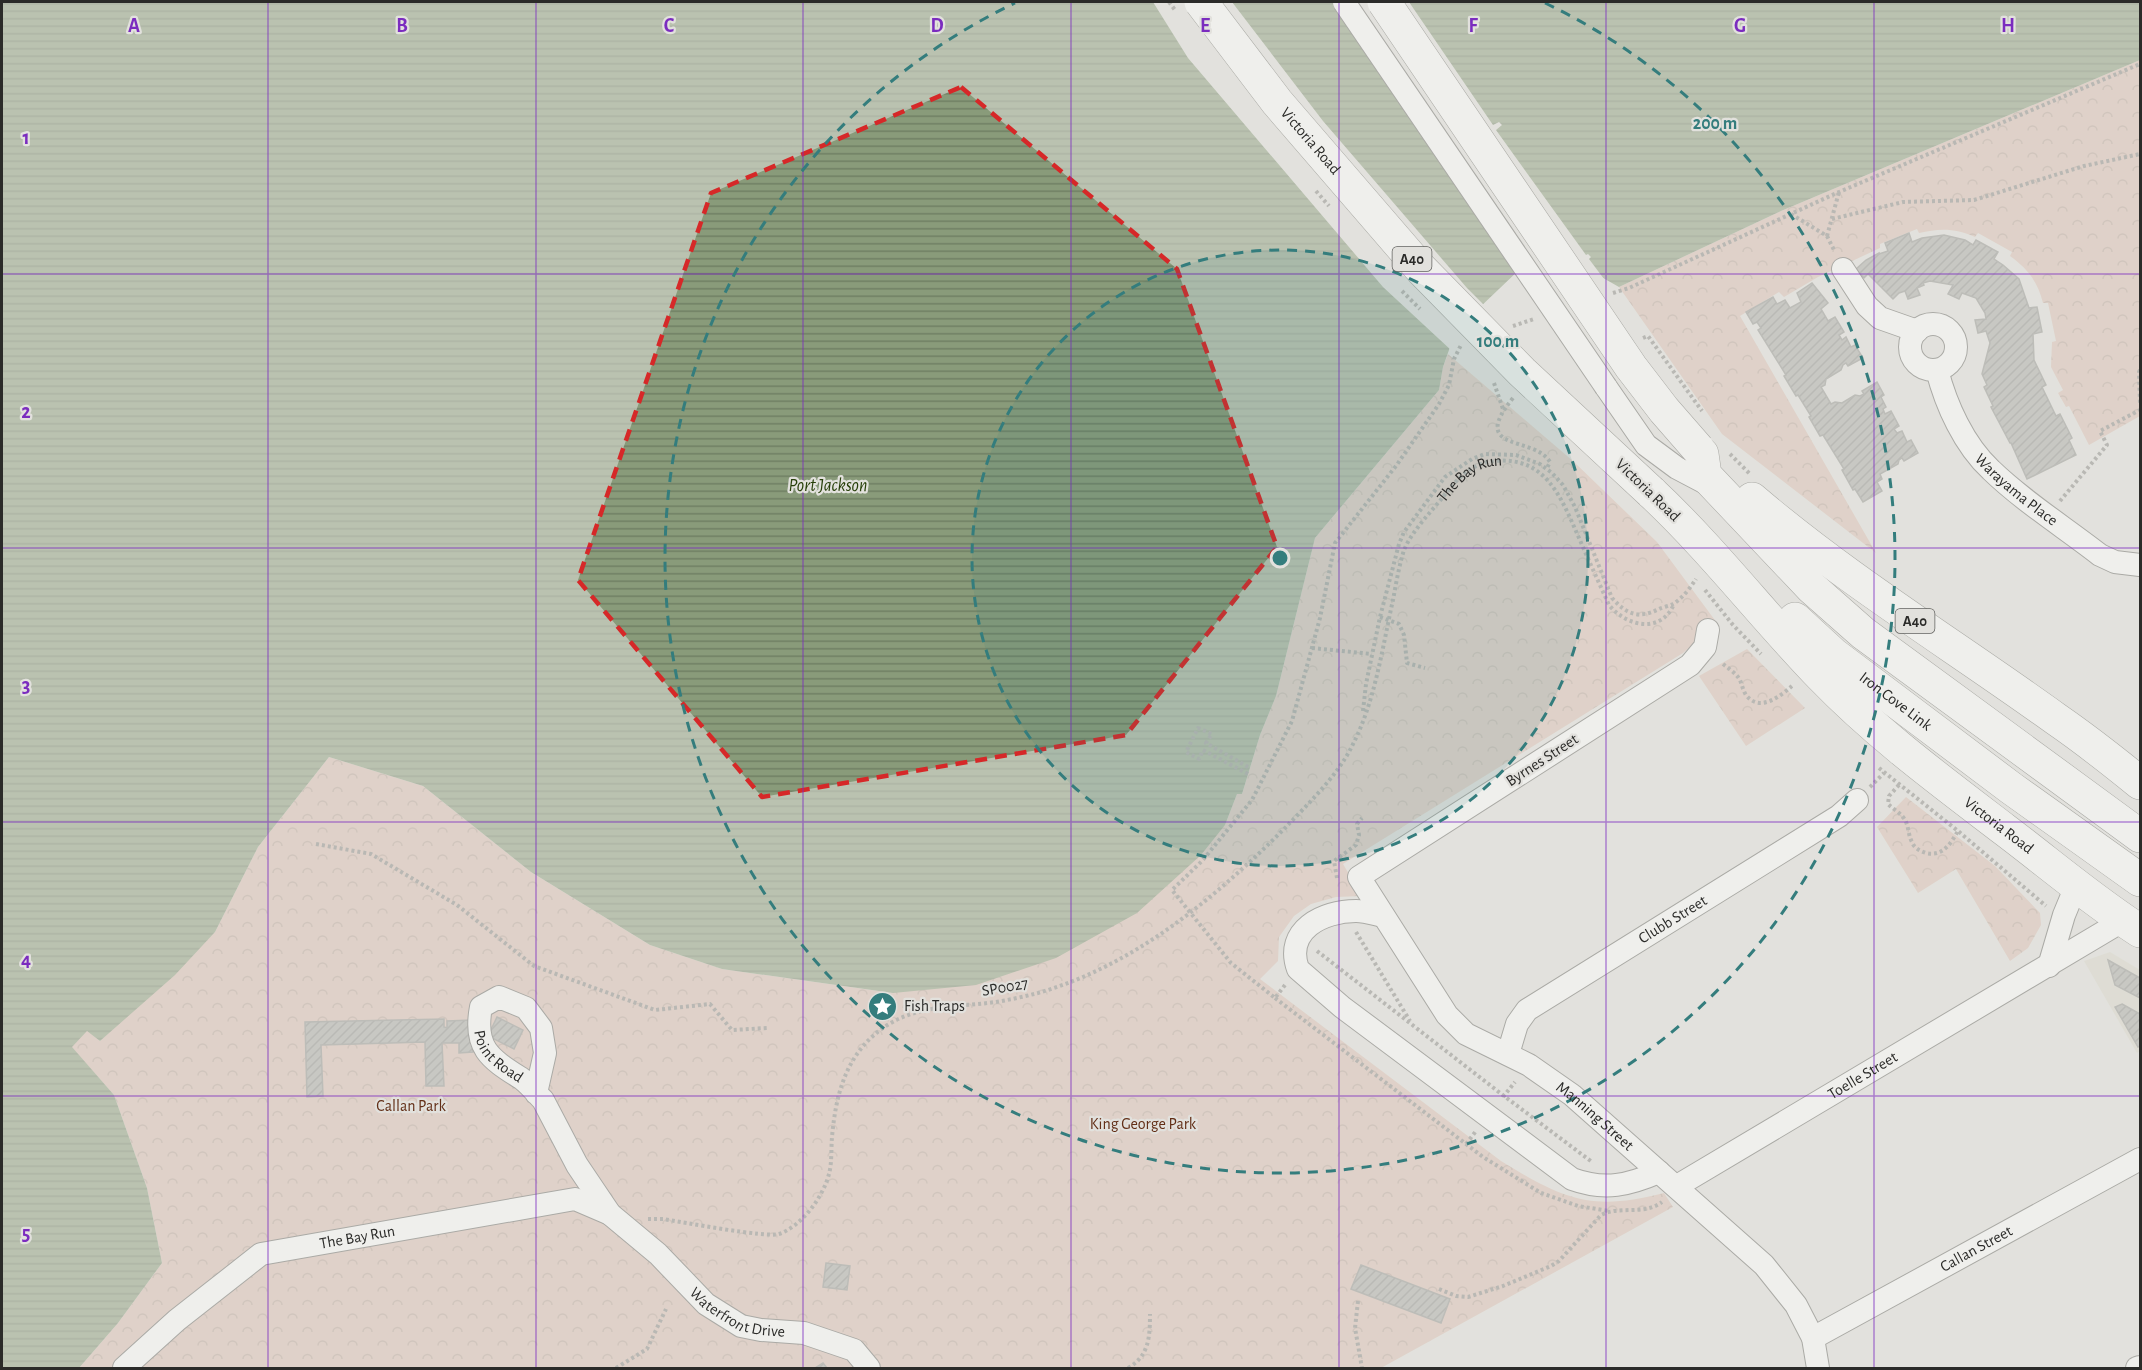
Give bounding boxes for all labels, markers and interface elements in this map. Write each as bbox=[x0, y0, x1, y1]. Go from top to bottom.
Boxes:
text: A bbox=[128, 16, 140, 36]
text: B bbox=[396, 16, 408, 36]
text: C bbox=[664, 16, 675, 36]
text: D bbox=[930, 16, 944, 36]
text: E bbox=[1200, 16, 1210, 36]
text: F bbox=[1468, 16, 1478, 36]
text: G bbox=[1734, 16, 1746, 36]
text: H bbox=[2001, 16, 2015, 36]
street label: Victoria Road bbox=[1278, 104, 1344, 177]
text: 200 m bbox=[1693, 115, 1737, 133]
text: 1 bbox=[22, 128, 30, 148]
road number: A40 bbox=[1392, 247, 1432, 271]
text: 100 m bbox=[1477, 333, 1519, 351]
text: 2 bbox=[21, 402, 31, 422]
street label: Warayama Place bbox=[1972, 451, 2061, 529]
street label: The Bay Run bbox=[1434, 453, 1502, 505]
street label: Victoria Road bbox=[1613, 456, 1683, 524]
water label: Port Jackson bbox=[789, 477, 867, 495]
centre of rings bbox=[1270, 548, 1290, 568]
road number: A40 bbox=[1896, 609, 1934, 633]
street label: Iron Cove Link bbox=[1856, 669, 1935, 734]
text: 3 bbox=[22, 676, 30, 696]
street label: Byrnes Street bbox=[1503, 731, 1581, 790]
street label: Victoria Road bbox=[1961, 794, 2036, 857]
street label: Clubb Street bbox=[1636, 892, 1710, 947]
text: 4 bbox=[21, 950, 31, 970]
street label: SP0027 bbox=[981, 975, 1030, 999]
place icon: Fish Traps bbox=[867, 990, 899, 1022]
place label: Fish Traps bbox=[904, 998, 965, 1014]
street label: Point Road bbox=[471, 1029, 526, 1085]
street label: Toelle Street bbox=[1825, 1049, 1900, 1102]
street label: Manning Street bbox=[1553, 1079, 1637, 1154]
park label: Callan Park bbox=[376, 1098, 446, 1114]
park label: King George Park bbox=[1090, 1116, 1197, 1132]
street label: The Bay Run bbox=[318, 1223, 396, 1252]
street label: Callan Street bbox=[1937, 1223, 2015, 1275]
text: 5 bbox=[22, 1224, 30, 1244]
street label: Waterfront Drive bbox=[687, 1284, 785, 1340]

